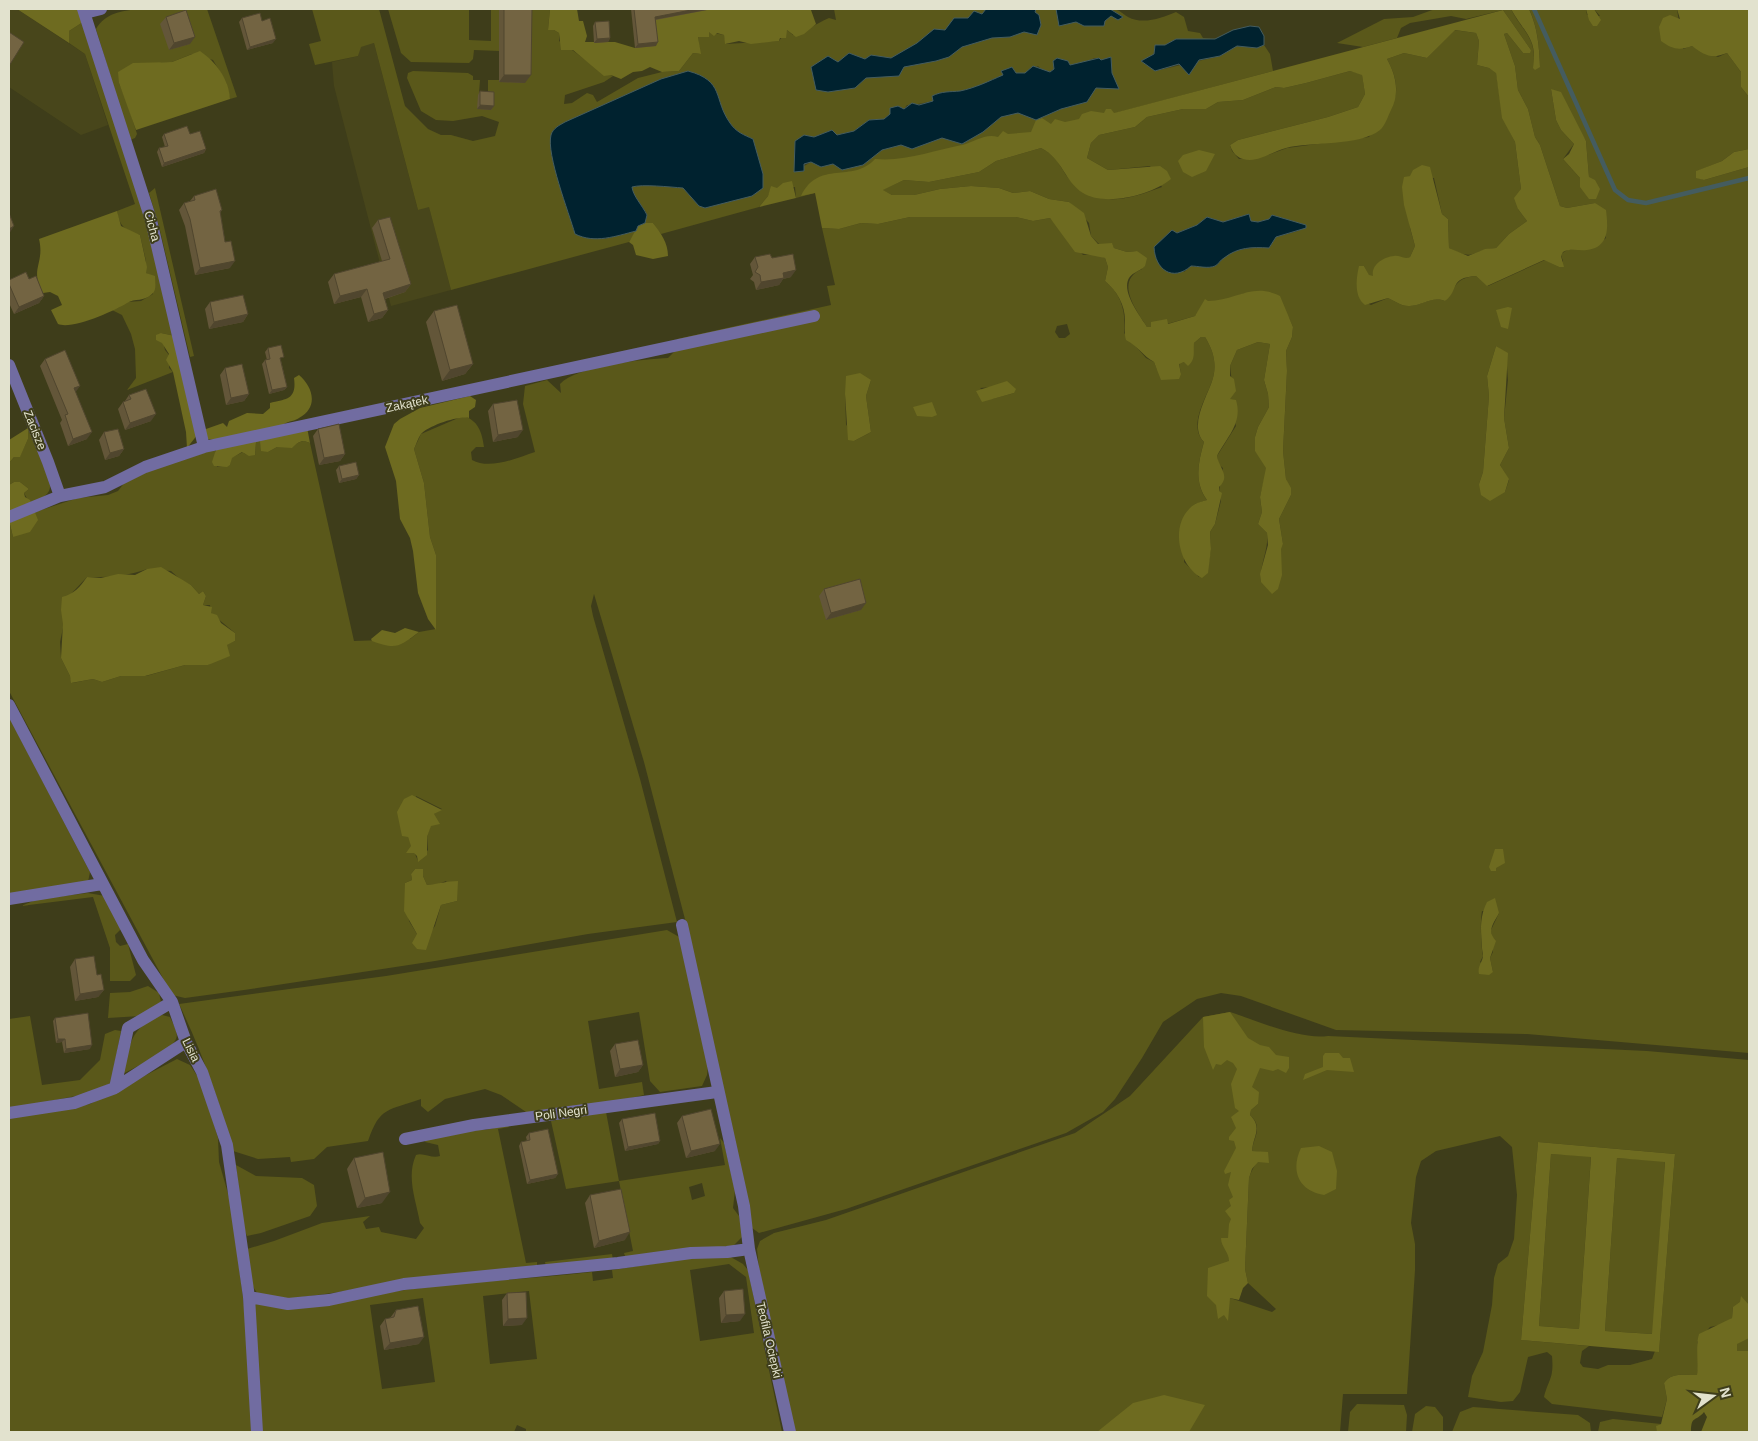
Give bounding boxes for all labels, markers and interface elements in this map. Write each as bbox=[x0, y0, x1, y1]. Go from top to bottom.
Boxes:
street label: Cicha bbox=[141, 209, 163, 243]
street label: Zakątek bbox=[385, 393, 430, 415]
street label: Zacisze bbox=[21, 408, 49, 452]
street label: Lisia bbox=[179, 1036, 203, 1064]
street label: Poli Negri bbox=[534, 1102, 588, 1124]
street label: Teofila Ociepki bbox=[753, 1300, 785, 1380]
north arrow bbox=[1688, 1371, 1738, 1421]
text: N bbox=[1717, 1386, 1735, 1400]

